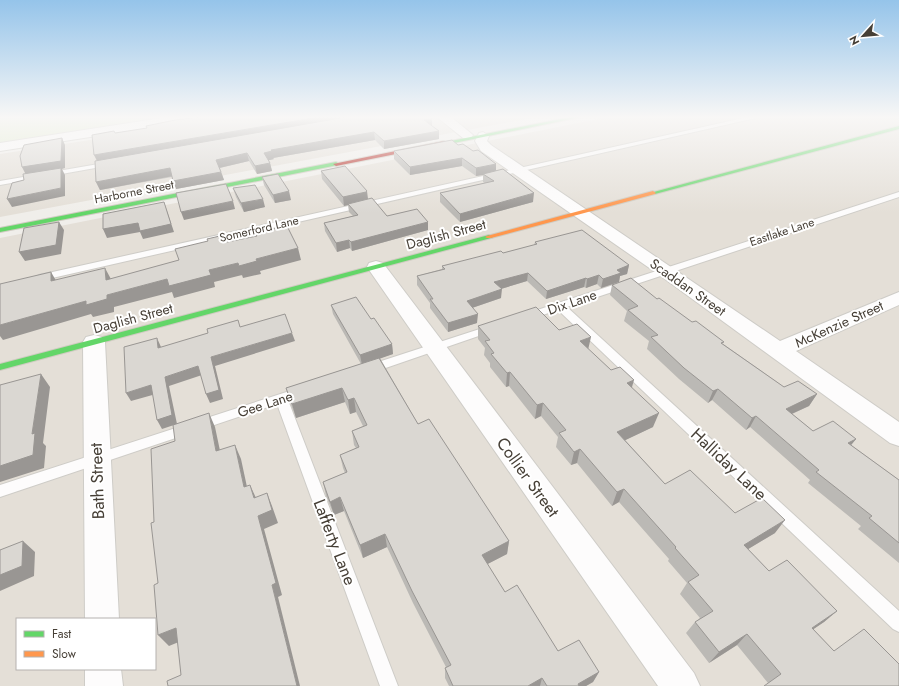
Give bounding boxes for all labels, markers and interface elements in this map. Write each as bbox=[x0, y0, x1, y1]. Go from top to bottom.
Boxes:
north arrow bbox=[843, 16, 883, 56]
text: N bbox=[845, 33, 863, 48]
street label: Harborne Street bbox=[93, 175, 175, 209]
street label: Somerford Lane bbox=[218, 211, 300, 247]
street label: Eastlake Lane bbox=[747, 213, 817, 251]
street label: Daglish Street bbox=[404, 214, 489, 254]
street label: Scaddan Street bbox=[646, 253, 731, 321]
street label: Dix Lane bbox=[545, 284, 599, 320]
street label: McKenzie Street bbox=[792, 295, 887, 352]
street label: Daglish Street bbox=[91, 298, 176, 338]
street label: Gee Lane bbox=[235, 386, 295, 422]
street label: Halliday Lane bbox=[686, 422, 773, 506]
street label: Collier Street bbox=[491, 432, 565, 522]
street label: Bath Street bbox=[84, 442, 110, 520]
street label: Lafferty Lane bbox=[308, 496, 362, 589]
legend bbox=[16, 618, 156, 670]
text: Fast bbox=[52, 625, 71, 643]
text: Slow bbox=[52, 645, 77, 663]

